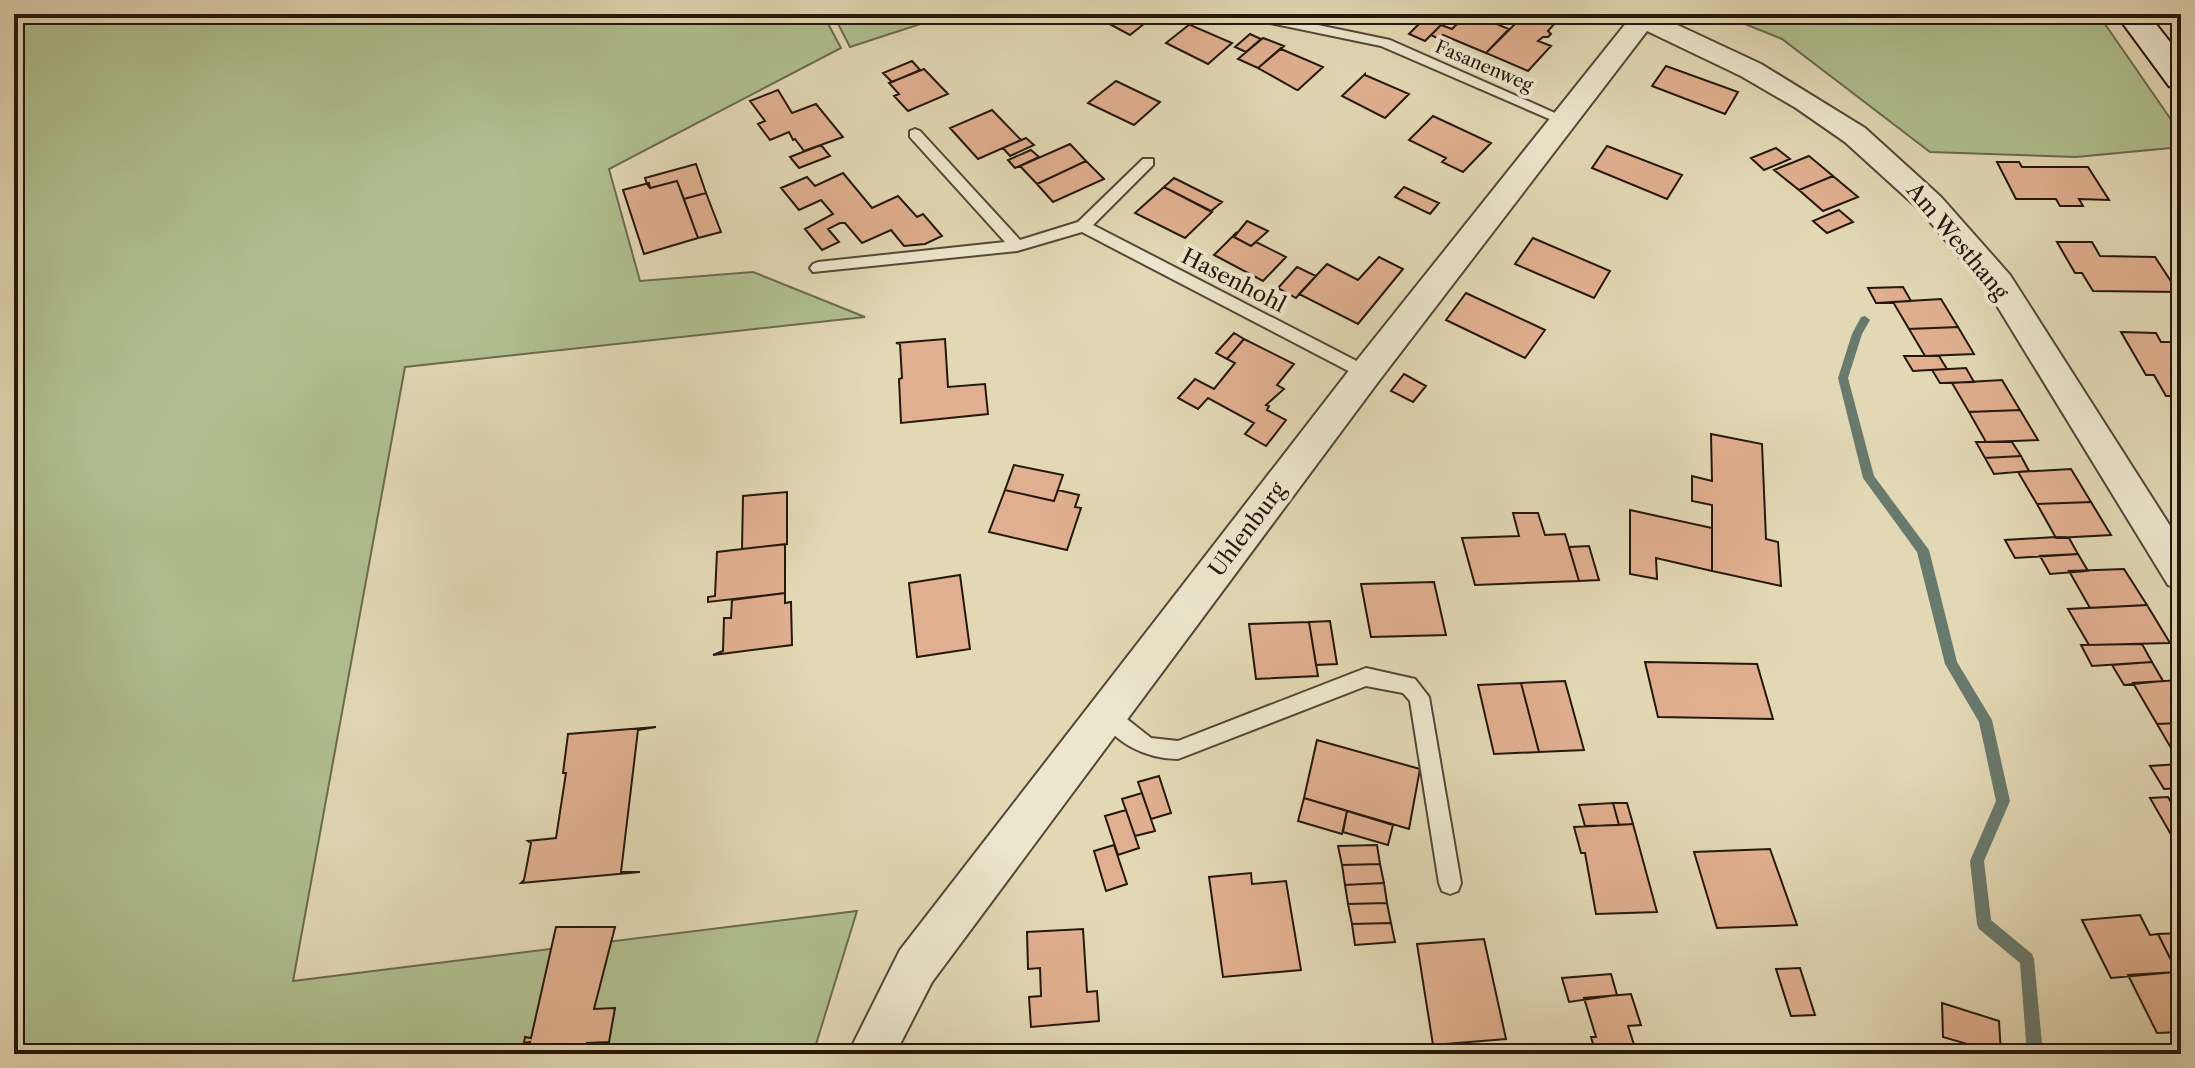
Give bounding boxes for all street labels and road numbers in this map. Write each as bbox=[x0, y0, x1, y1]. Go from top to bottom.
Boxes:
street label: Fasanenweg bbox=[1432, 36, 1537, 97]
street label: Am Westhang bbox=[1900, 177, 2015, 306]
street label: Hasenhohl bbox=[1177, 243, 1291, 318]
street label: Uhlenburg bbox=[1203, 477, 1292, 582]

